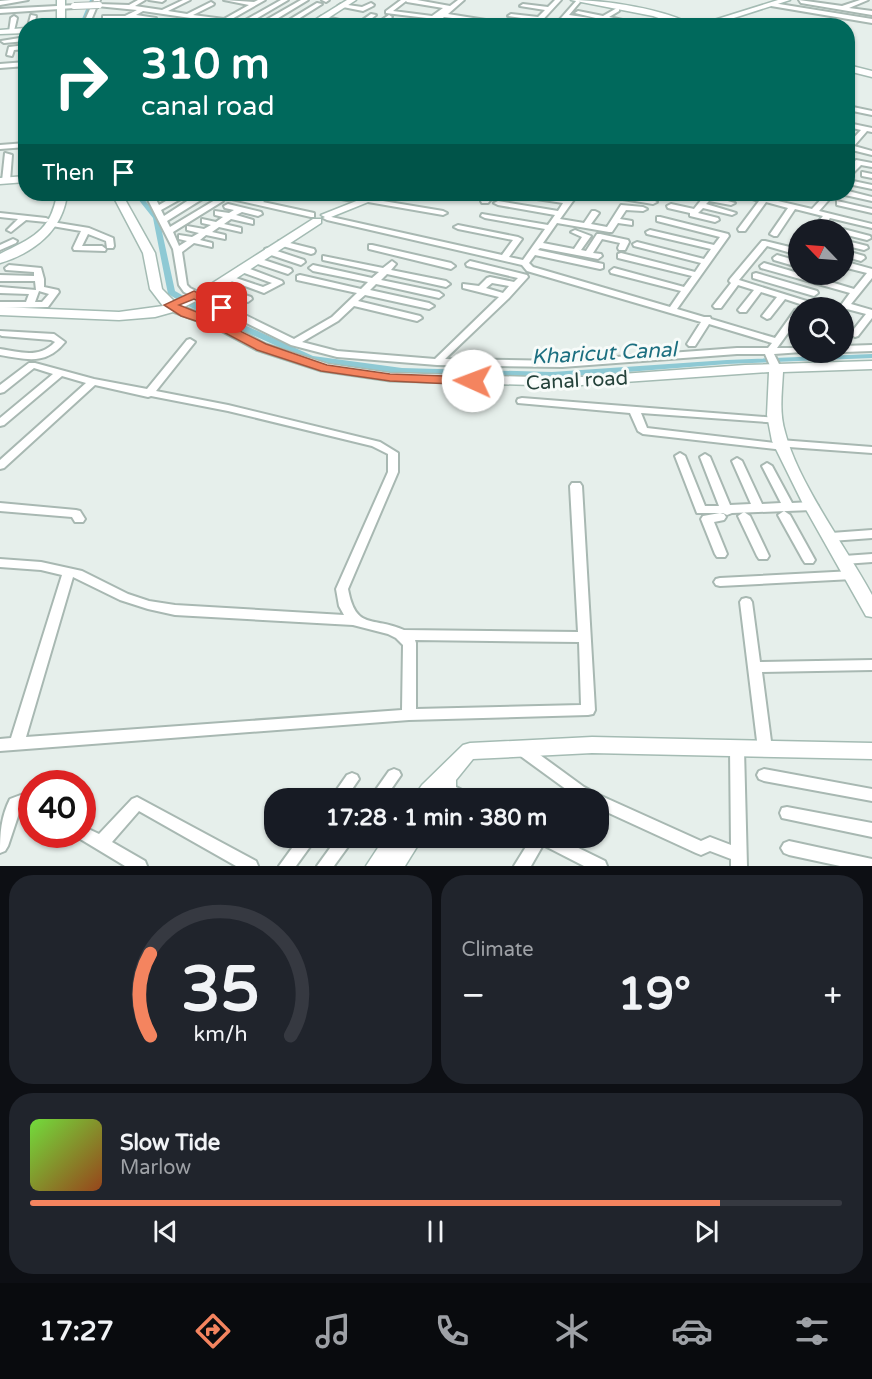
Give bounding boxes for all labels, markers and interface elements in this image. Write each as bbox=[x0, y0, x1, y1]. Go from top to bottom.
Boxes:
text: 310 m bbox=[141, 39, 270, 90]
icon: right bbox=[42, 42, 120, 120]
text: canal road bbox=[141, 90, 275, 123]
icon: arrive bbox=[107, 156, 140, 189]
text: Then bbox=[42, 160, 95, 186]
north arrow bbox=[788, 219, 854, 285]
map controls bbox=[788, 219, 854, 363]
pin bbox=[196, 282, 247, 333]
icon: arrive bbox=[205, 291, 238, 324]
button: search bbox=[788, 297, 854, 363]
water label: Kharicut Canal bbox=[531, 337, 680, 370]
position arrow bbox=[441, 349, 505, 413]
street label: Canal road bbox=[525, 366, 629, 396]
speed limit sign: 40 bbox=[18, 770, 96, 848]
text: 17:28 · 1 min · 380 m bbox=[326, 805, 547, 831]
text: Climate bbox=[462, 938, 534, 962]
text: 35 bbox=[181, 953, 259, 1028]
text: 19° bbox=[617, 968, 691, 1022]
text: − bbox=[462, 976, 485, 1015]
text: + bbox=[823, 976, 842, 1015]
text: km/h bbox=[193, 1022, 247, 1048]
text: Slow Tide bbox=[120, 1130, 220, 1156]
text: Marlow bbox=[120, 1156, 191, 1180]
icon: previous bbox=[149, 1215, 182, 1248]
icon: pause bbox=[419, 1215, 452, 1248]
icon: next bbox=[690, 1215, 723, 1248]
icon: directions bbox=[192, 1310, 234, 1352]
icon: music bbox=[312, 1310, 354, 1352]
icon: phone bbox=[431, 1310, 473, 1352]
icon: climate bbox=[551, 1310, 593, 1352]
icon: car bbox=[671, 1310, 713, 1352]
icon: filters bbox=[791, 1310, 833, 1352]
text: 17:27 bbox=[39, 1315, 114, 1348]

